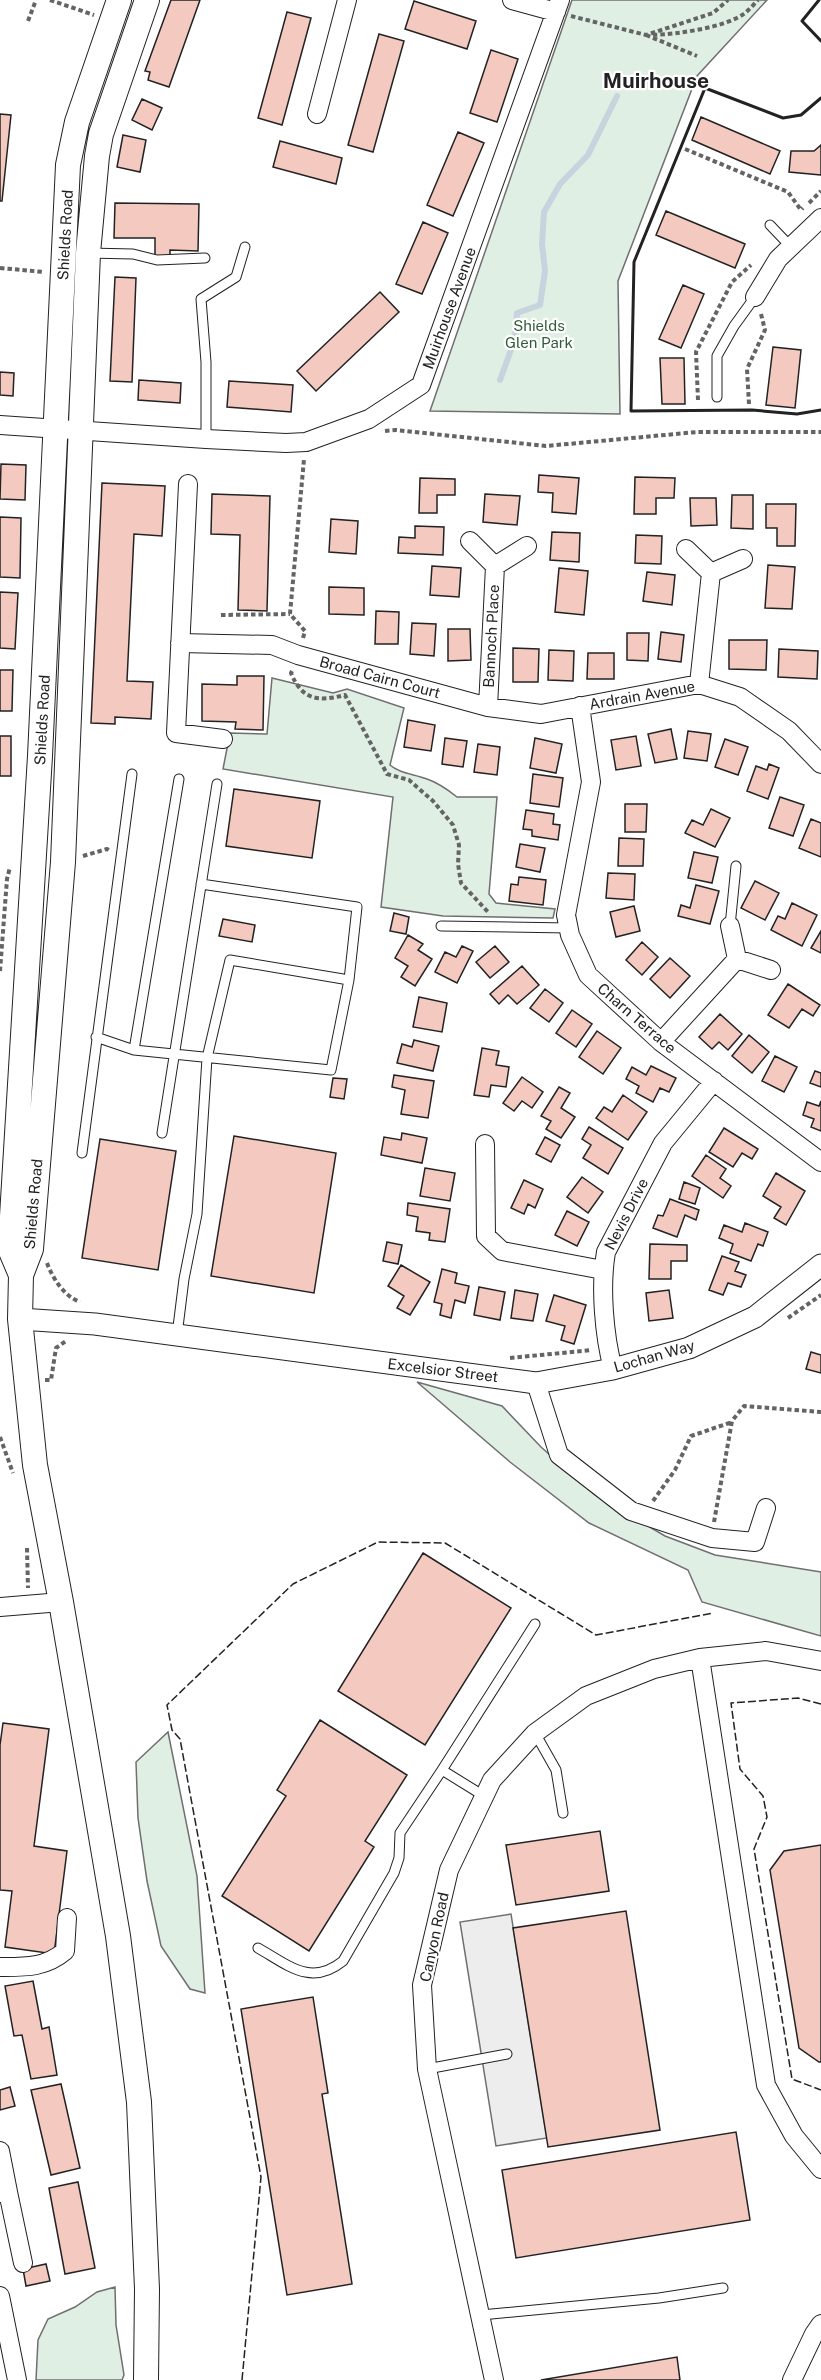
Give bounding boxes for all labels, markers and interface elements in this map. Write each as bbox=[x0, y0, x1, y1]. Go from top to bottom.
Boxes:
district label: Muirhouse bbox=[603, 68, 709, 93]
street label: Shields Road bbox=[54, 189, 76, 281]
street label: Muirhouse Avenue bbox=[419, 245, 479, 371]
park label: Shields Glen Park bbox=[505, 317, 573, 351]
street label: Bannoch Place bbox=[480, 584, 502, 688]
street label: Broad Cairn Court bbox=[318, 653, 443, 701]
street label: Shields Road bbox=[31, 674, 53, 766]
street label: Ardrain Avenue bbox=[588, 677, 696, 713]
street label: Charn Terrace bbox=[594, 979, 680, 1057]
street label: Shields Road bbox=[21, 1158, 45, 1250]
street label: Nevis Drive bbox=[601, 1175, 651, 1253]
street label: Lochan Way bbox=[612, 1336, 696, 1376]
street label: Excelsior Street bbox=[387, 1355, 499, 1385]
street label: Canyon Road bbox=[416, 1891, 452, 1983]

